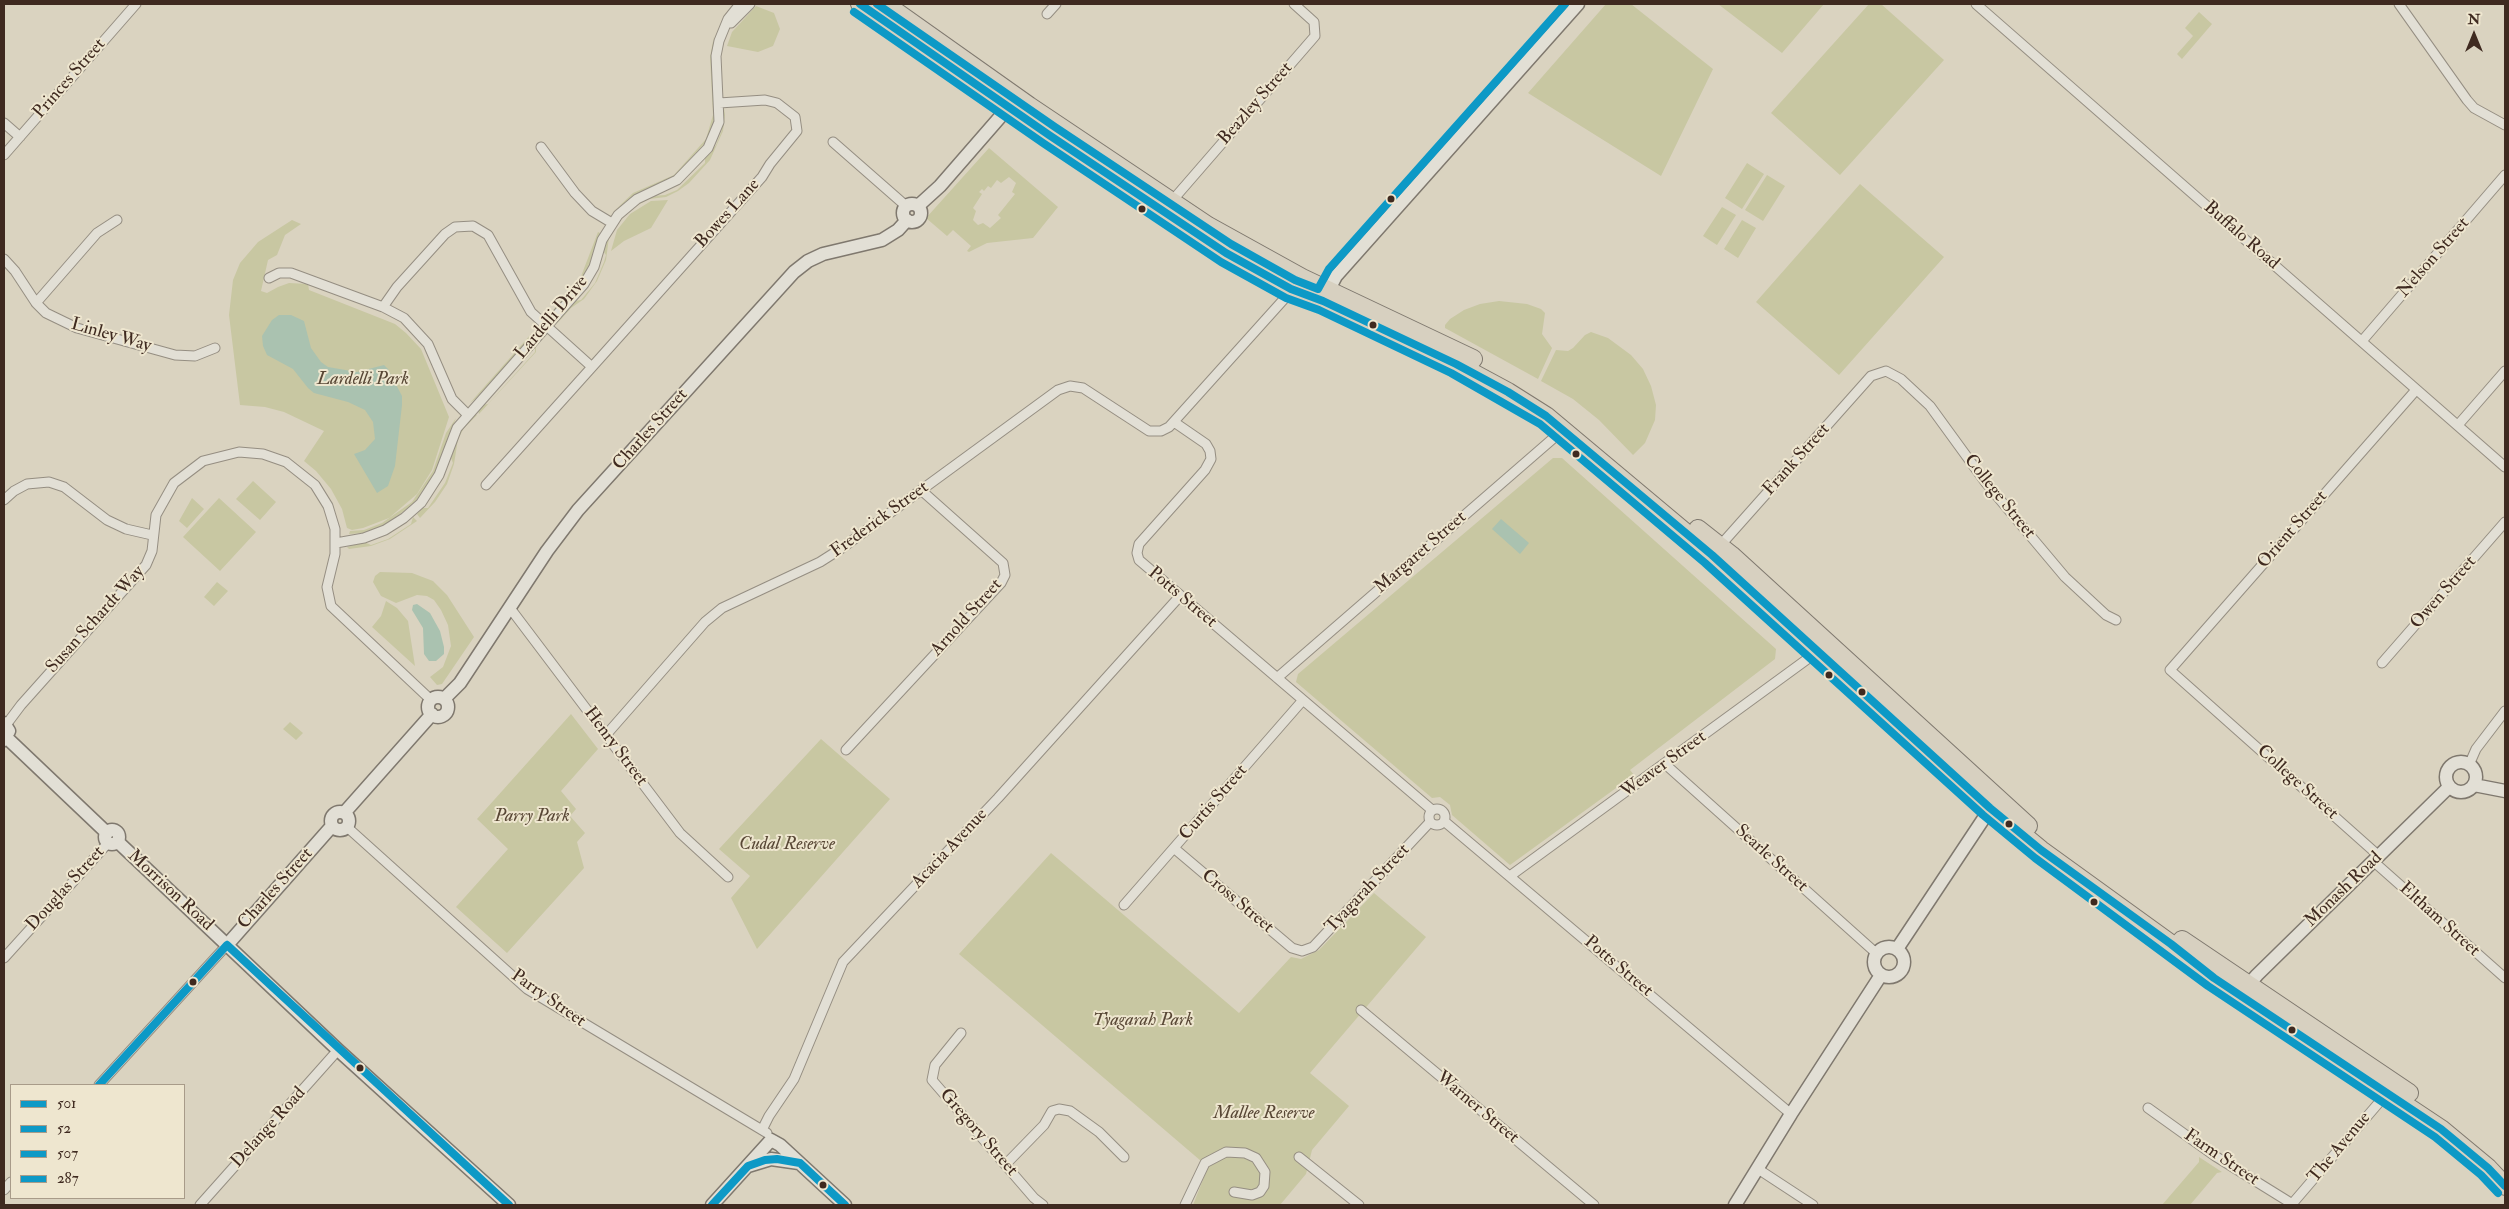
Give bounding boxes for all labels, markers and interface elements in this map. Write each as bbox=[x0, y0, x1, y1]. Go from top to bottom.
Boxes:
north arrow bbox=[2449, 10, 2499, 60]
text: N bbox=[2468, 11, 2480, 28]
street label: Princes Street bbox=[29, 34, 111, 124]
street label: Beazley Street bbox=[1214, 58, 1298, 150]
street label: Bowes Lane bbox=[691, 175, 765, 253]
unlabelled marker bbox=[1386, 194, 1396, 204]
street label: Buffalo Road bbox=[2199, 197, 2283, 275]
unlabelled marker bbox=[1137, 204, 1147, 214]
street label: Nelson Street bbox=[2393, 213, 2475, 303]
street label: Lardelli Drive bbox=[511, 272, 593, 364]
street label: Linley Way bbox=[68, 314, 154, 358]
unlabelled marker bbox=[1368, 320, 1378, 330]
park label: Lardelli Park bbox=[317, 369, 409, 391]
street label: Charles Street bbox=[609, 385, 693, 475]
street label: Frank Street bbox=[1759, 419, 1835, 501]
unlabelled marker bbox=[1571, 449, 1581, 459]
street label: College Street bbox=[1959, 451, 2039, 543]
street label: Frederick Street bbox=[827, 477, 933, 563]
street label: Orient Street bbox=[2253, 487, 2333, 573]
street label: Margaret Street bbox=[1371, 507, 1471, 599]
street label: Owen Street bbox=[2406, 552, 2482, 634]
street label: Susan Schardt Way bbox=[42, 562, 150, 678]
street label: Potts Street bbox=[1143, 563, 1221, 633]
street label: Arnold Street bbox=[927, 575, 1007, 661]
unlabelled marker bbox=[1824, 670, 1834, 680]
unlabelled marker bbox=[1857, 687, 1867, 697]
street label: Henry Street bbox=[578, 703, 652, 791]
street label: Weaver Street bbox=[1617, 727, 1711, 803]
street label: College Street bbox=[2252, 741, 2342, 825]
street label: Curtis Street bbox=[1175, 761, 1253, 845]
street label: Acacia Avenue bbox=[908, 805, 992, 893]
park label: Parry Park bbox=[494, 806, 570, 828]
unlabelled marker bbox=[2004, 819, 2014, 829]
street label: Searle Street bbox=[1730, 821, 1812, 897]
park label: Cudal Reserve bbox=[739, 834, 835, 856]
street label: Tyagarah Street bbox=[1321, 840, 1415, 938]
street label: Douglas Street bbox=[22, 842, 110, 936]
street label: Charles Street bbox=[234, 844, 318, 934]
street label: Morrison Road bbox=[123, 846, 217, 936]
street label: Monash Road bbox=[2301, 848, 2387, 932]
street label: Cross Street bbox=[1196, 865, 1278, 939]
street label: Eltham Street bbox=[2394, 878, 2484, 962]
unlabelled marker bbox=[2089, 897, 2099, 907]
street label: Potts Street bbox=[1579, 932, 1657, 1002]
street label: Parry Street bbox=[507, 965, 589, 1033]
unlabelled marker bbox=[188, 977, 198, 987]
park label: Tyagarah Park bbox=[1093, 1010, 1193, 1032]
unlabelled marker bbox=[2287, 1025, 2297, 1035]
unlabelled marker bbox=[355, 1063, 365, 1073]
street label: Warner Street bbox=[1431, 1067, 1523, 1149]
street label: Delange Road bbox=[227, 1083, 311, 1173]
legend bbox=[10, 1084, 185, 1199]
street label: Gregory Street bbox=[934, 1085, 1022, 1181]
text: 501 bbox=[57, 1094, 76, 1113]
park label: Mallee Reserve bbox=[1213, 1103, 1315, 1125]
street label: The Avenue bbox=[2304, 1108, 2376, 1188]
text: 52 bbox=[57, 1119, 71, 1138]
street label: Farm Street bbox=[2179, 1125, 2263, 1191]
text: 507 bbox=[57, 1144, 78, 1163]
text: 287 bbox=[57, 1169, 79, 1188]
unlabelled marker bbox=[818, 1180, 828, 1190]

